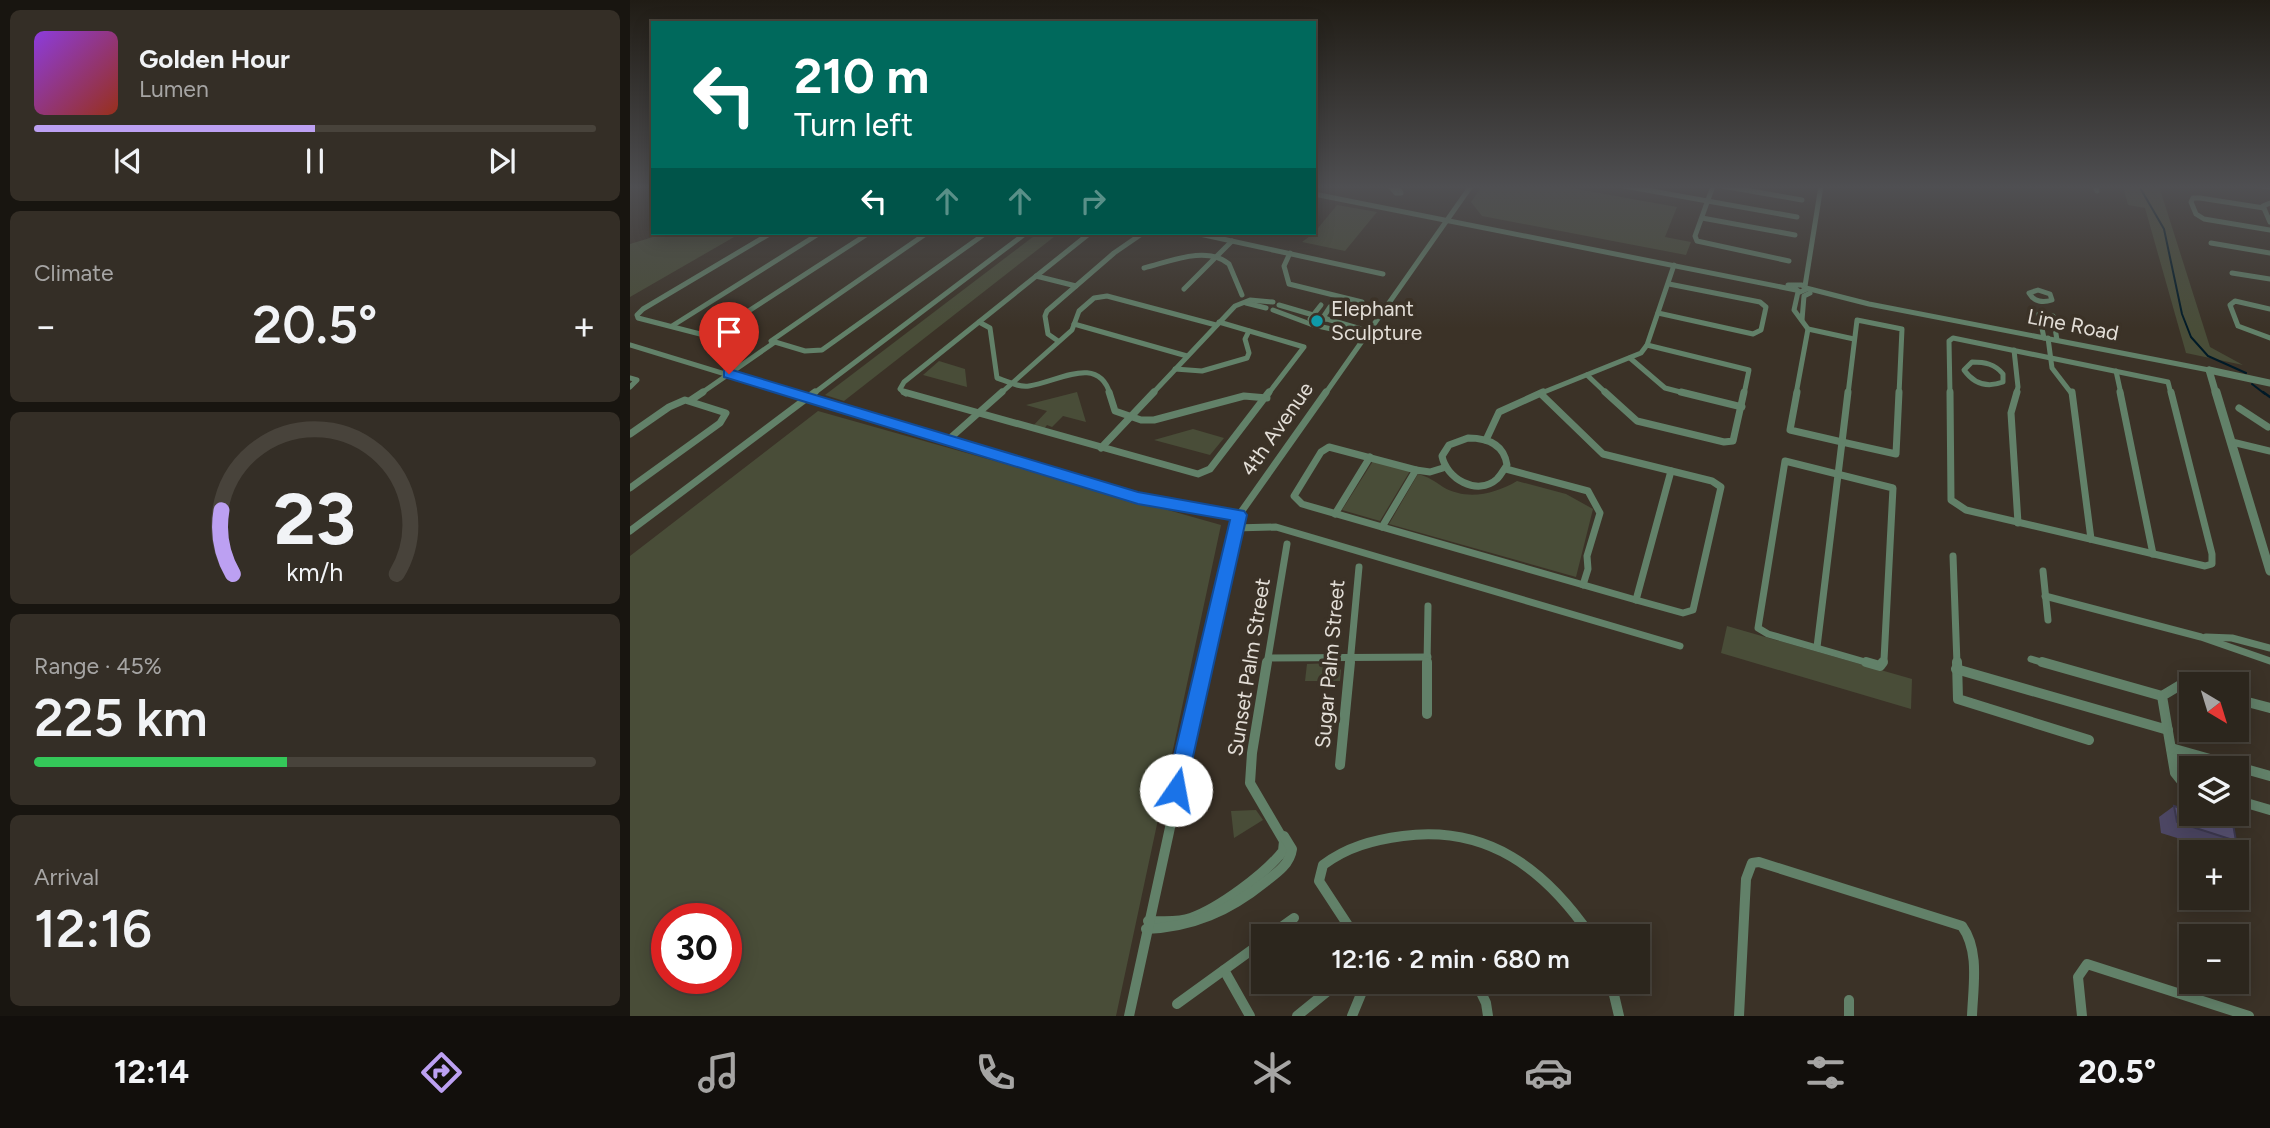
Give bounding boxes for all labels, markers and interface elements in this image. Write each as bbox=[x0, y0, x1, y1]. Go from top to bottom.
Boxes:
text: Golden Hour bbox=[139, 43, 290, 75]
text: 210 m bbox=[794, 46, 929, 105]
icon: left bbox=[679, 49, 770, 140]
text: Lumen bbox=[139, 75, 209, 103]
text: Turn left bbox=[794, 106, 913, 144]
icon: previous bbox=[109, 142, 147, 180]
icon: pause bbox=[296, 142, 334, 180]
icon: next bbox=[483, 142, 521, 180]
icon: left bbox=[855, 182, 893, 220]
icon: ahead bbox=[928, 182, 966, 220]
icon: ahead bbox=[1001, 182, 1039, 220]
icon: right bbox=[1074, 182, 1112, 220]
text: Climate bbox=[34, 259, 113, 287]
text: 20.5° bbox=[253, 294, 377, 356]
place label: Elephant Sculpture bbox=[1331, 296, 1422, 345]
pin bbox=[699, 302, 759, 374]
text: − bbox=[34, 303, 58, 349]
text: + bbox=[572, 303, 596, 349]
street label: Line Road bbox=[2025, 303, 2121, 346]
icon: arrive bbox=[710, 313, 748, 351]
marker: Elephant Sculpture bbox=[1309, 313, 1325, 329]
street label: 4th Avenue bbox=[1235, 377, 1318, 480]
text: 23 bbox=[274, 475, 356, 562]
text: km/h bbox=[286, 557, 344, 587]
street label: Sunset Palm Street bbox=[1222, 576, 1275, 758]
street label: Sugar Palm Street bbox=[1310, 579, 1349, 749]
text: Range · 45% bbox=[34, 652, 162, 680]
north arrow bbox=[2179, 672, 2249, 742]
map controls bbox=[2179, 672, 2249, 994]
text: 225 km bbox=[34, 687, 208, 749]
position arrow bbox=[1139, 753, 1213, 827]
button: layers bbox=[2179, 756, 2249, 826]
button: + bbox=[2179, 840, 2249, 910]
text: Arrival bbox=[34, 863, 99, 891]
text: 12:16 bbox=[34, 898, 152, 960]
speed limit sign: 30 bbox=[651, 903, 742, 994]
button: − bbox=[2179, 924, 2249, 994]
text: 12:16 · 2 min · 680 m bbox=[1331, 943, 1570, 975]
icon: directions bbox=[417, 1048, 466, 1097]
icon: music bbox=[694, 1048, 743, 1097]
icon: phone bbox=[971, 1048, 1020, 1097]
icon: climate bbox=[1248, 1048, 1297, 1097]
icon: car bbox=[1524, 1048, 1573, 1097]
icon: filters bbox=[1801, 1048, 1850, 1097]
text: 12:14 bbox=[114, 1053, 189, 1091]
text: 20.5° bbox=[2078, 1053, 2156, 1091]

